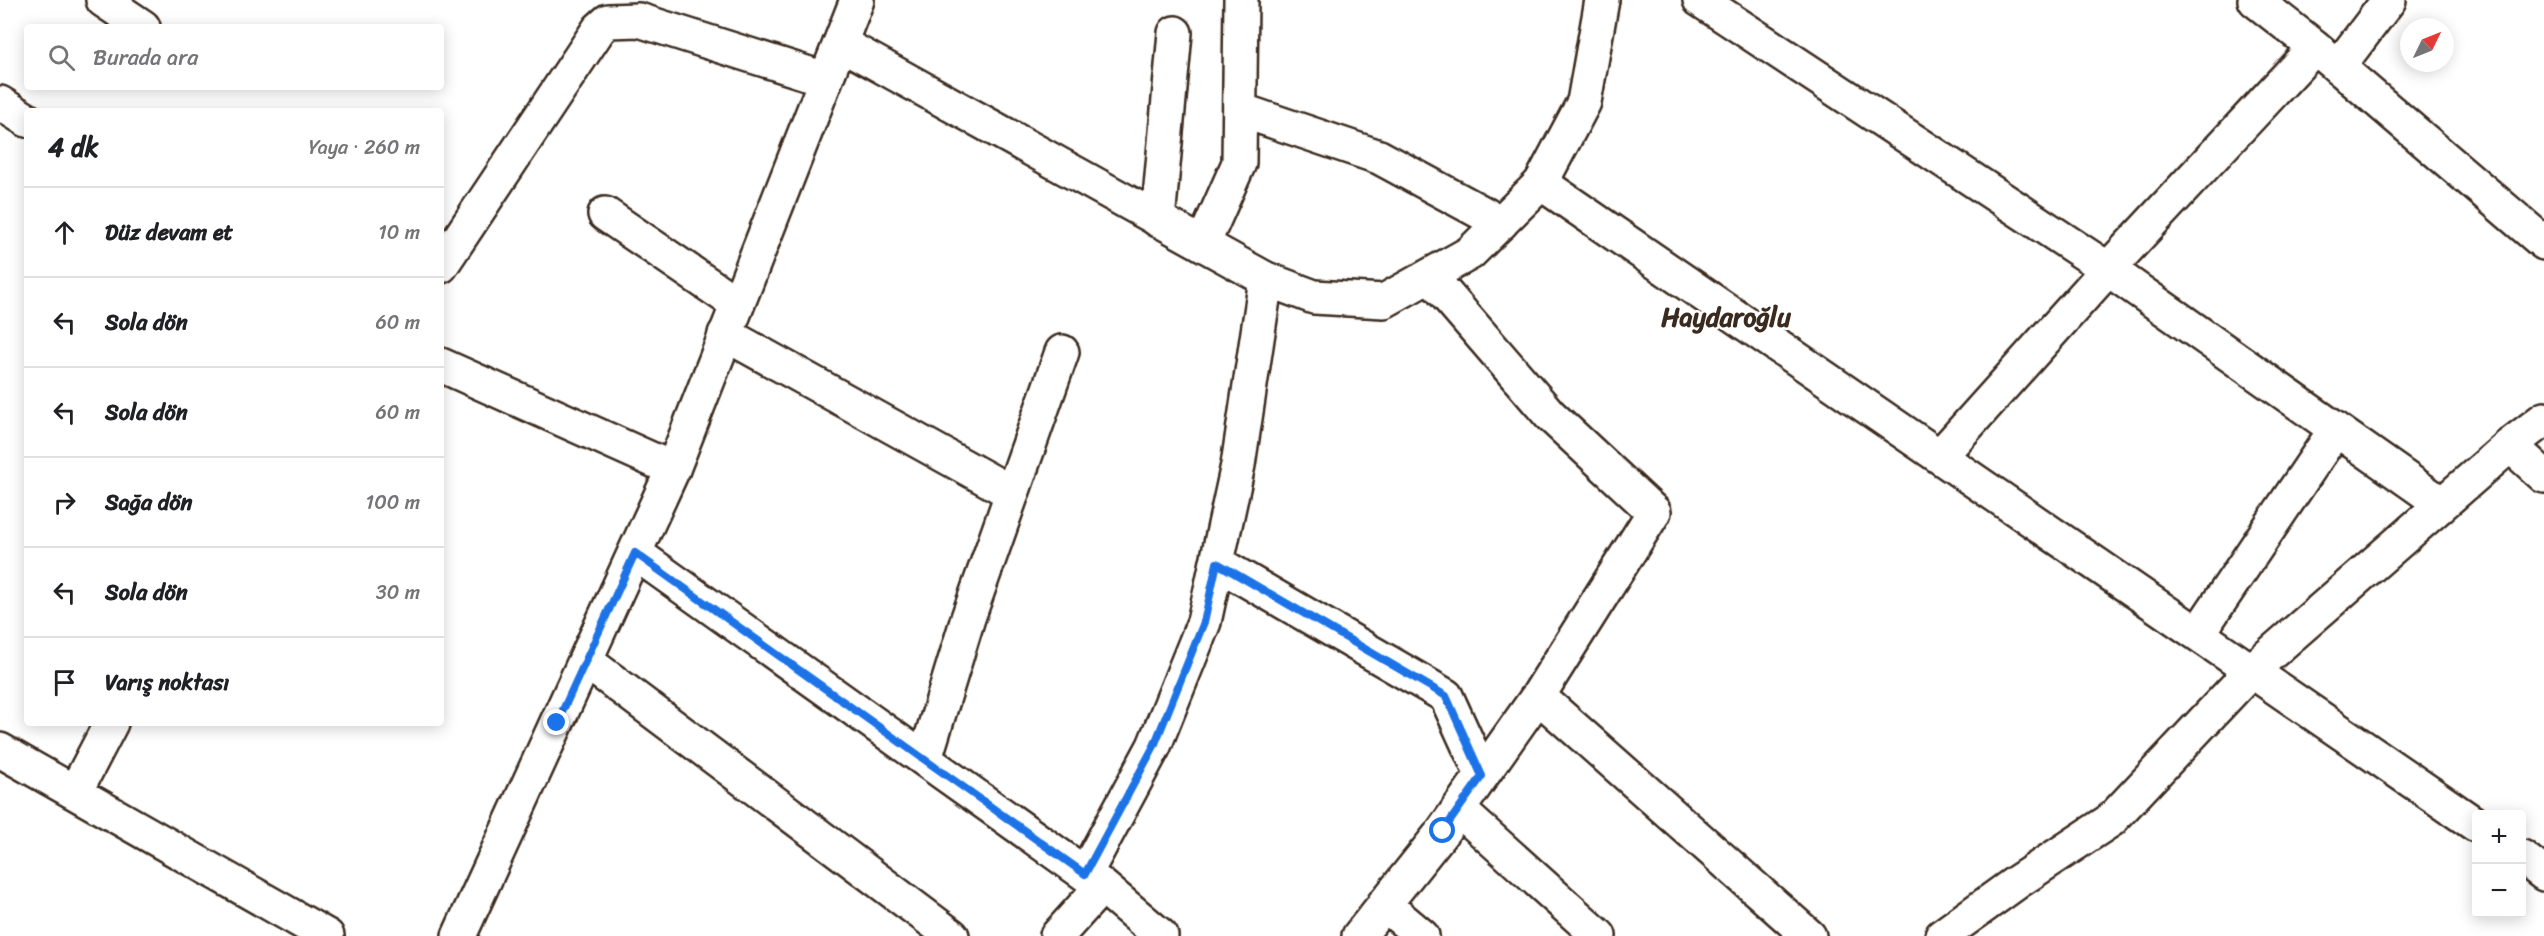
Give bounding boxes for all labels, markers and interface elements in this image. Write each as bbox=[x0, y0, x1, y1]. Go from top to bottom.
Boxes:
north arrow bbox=[2400, 18, 2454, 72]
search box bbox=[24, 24, 444, 90]
text: Burada ara bbox=[93, 38, 198, 77]
icon: search bbox=[45, 41, 78, 74]
text: 4 dk bbox=[48, 124, 99, 170]
text: Yaya · 260 m bbox=[309, 130, 420, 165]
text: Düz devam et bbox=[105, 213, 233, 252]
text: 10 m bbox=[378, 215, 420, 250]
icon: ahead bbox=[48, 216, 81, 249]
district label: Haydaroğlu bbox=[1661, 294, 1792, 340]
text: Sola dön bbox=[105, 303, 188, 342]
text: 60 m bbox=[375, 305, 420, 340]
icon: left bbox=[48, 306, 81, 339]
text: Sola dön bbox=[105, 393, 188, 432]
text: 60 m bbox=[375, 395, 420, 430]
icon: left bbox=[48, 396, 81, 429]
text: Sağa dön bbox=[105, 483, 192, 522]
text: 100 m bbox=[366, 485, 420, 520]
icon: right bbox=[48, 486, 81, 519]
text: Sola dön bbox=[105, 573, 188, 612]
text: 30 m bbox=[376, 575, 420, 610]
icon: left bbox=[48, 576, 81, 609]
text: Varış noktası bbox=[105, 663, 229, 702]
icon: arrive bbox=[48, 666, 81, 699]
route end bbox=[543, 709, 569, 735]
map controls bbox=[2472, 810, 2526, 918]
button: + bbox=[2472, 810, 2526, 864]
route start bbox=[1429, 817, 1455, 843]
button: − bbox=[2472, 864, 2526, 918]

